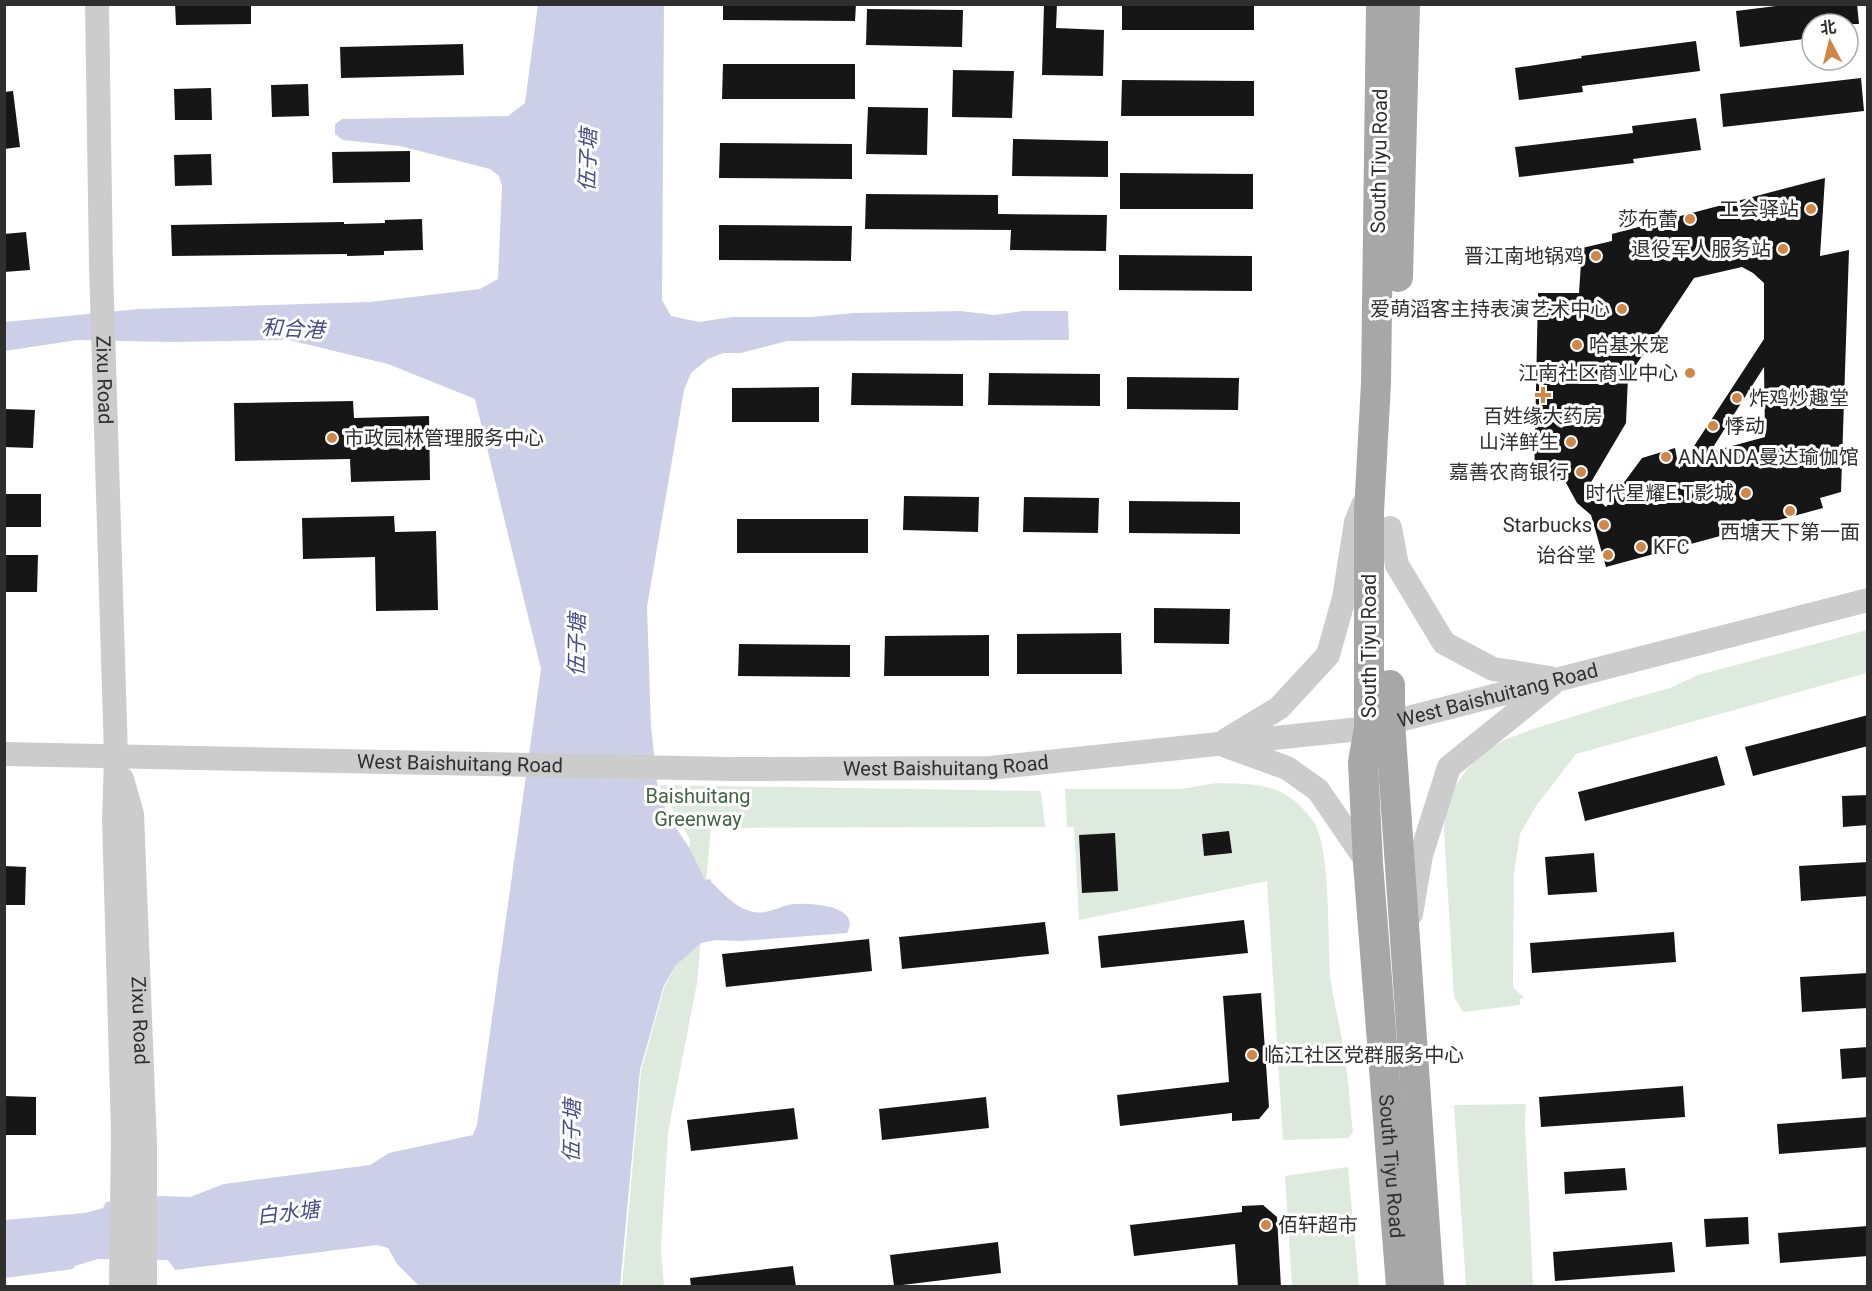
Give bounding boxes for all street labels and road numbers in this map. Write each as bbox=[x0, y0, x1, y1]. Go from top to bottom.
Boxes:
street label: South Tiyu Road bbox=[1366, 89, 1392, 233]
street label: Zixu Road bbox=[91, 335, 118, 425]
street label: South Tiyu Road bbox=[1357, 574, 1381, 718]
street label: West Baishuitang Road bbox=[1395, 658, 1600, 732]
street label: West Baishuitang Road bbox=[357, 749, 563, 778]
street label: West Baishuitang Road bbox=[843, 750, 1050, 781]
street label: Zixu Road bbox=[126, 976, 154, 1065]
street label: South Tiyu Road bbox=[1374, 1093, 1409, 1239]

